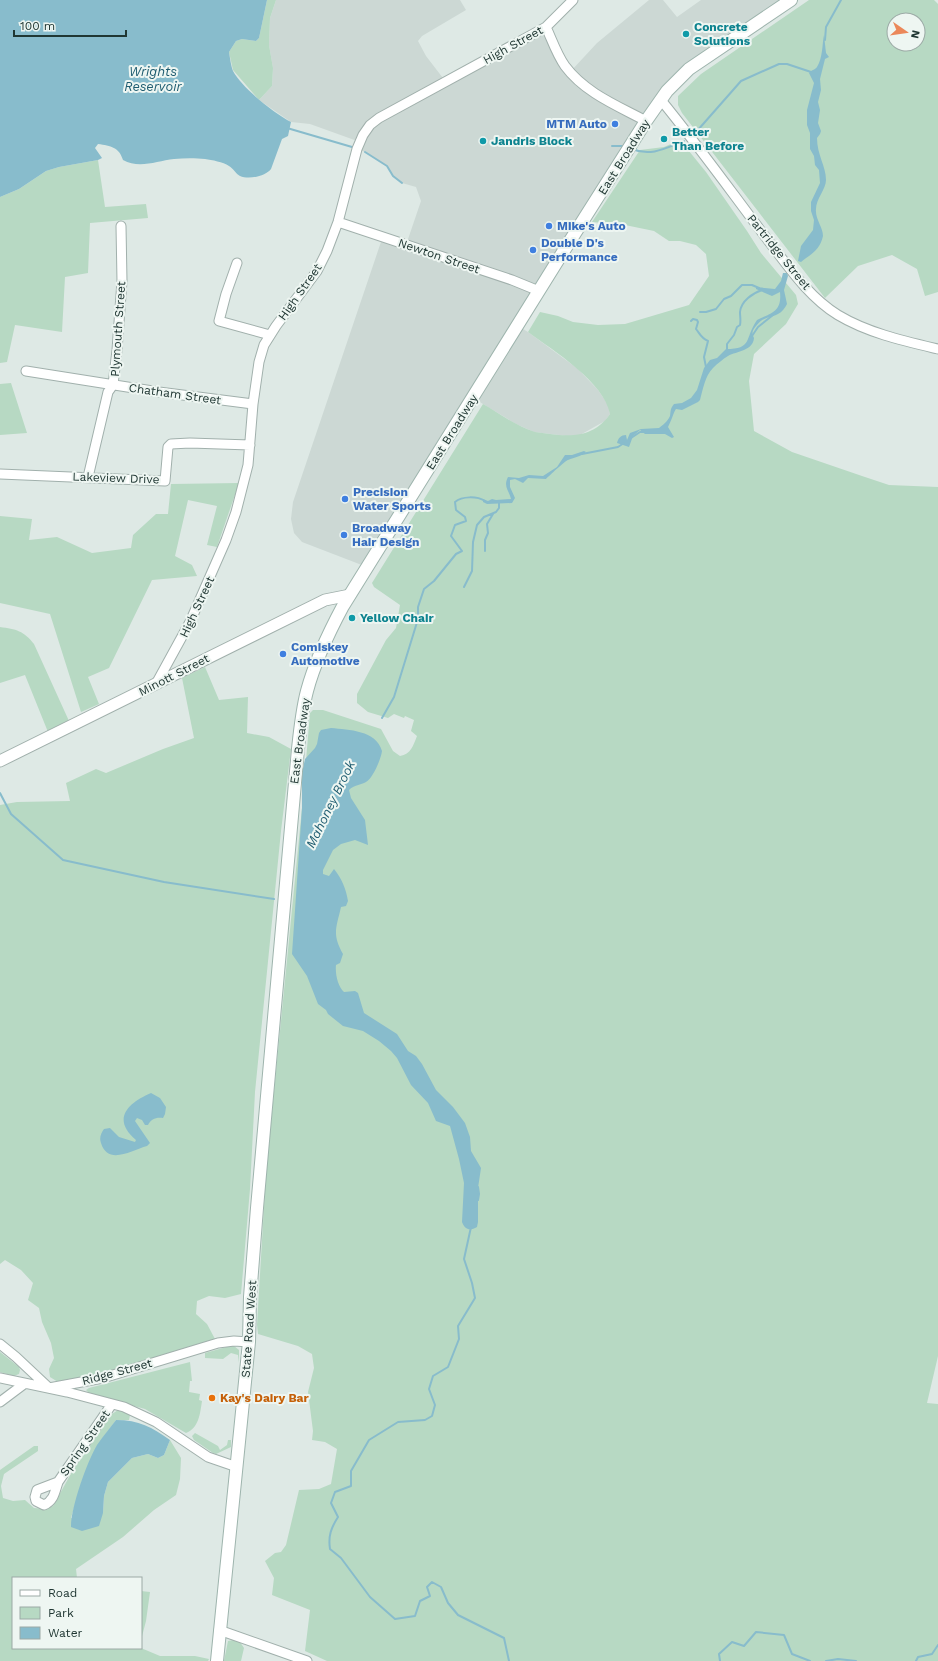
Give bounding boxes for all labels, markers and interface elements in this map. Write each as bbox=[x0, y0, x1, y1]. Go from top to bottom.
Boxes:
scale bar bbox=[14, 12, 126, 38]
north arrow bbox=[886, 12, 926, 52]
text: 100 m bbox=[20, 19, 55, 33]
place label: Concrete Solutions bbox=[694, 20, 751, 48]
street label: High Street bbox=[481, 23, 545, 67]
marker: Concrete Solutions bbox=[681, 29, 691, 39]
text: N bbox=[908, 29, 923, 40]
water label: Wrights Reservoir bbox=[124, 64, 183, 94]
street label: East Broadway bbox=[595, 116, 653, 197]
place label: MTM Auto bbox=[546, 117, 607, 131]
marker: MTM Auto bbox=[610, 119, 620, 129]
place label: Better Than Before bbox=[672, 125, 744, 153]
place label: Jandris Block bbox=[491, 134, 573, 148]
marker: Better Than Before bbox=[659, 134, 669, 144]
marker: Jandris Block bbox=[478, 136, 488, 146]
street label: Partridge Street bbox=[744, 212, 814, 292]
place label: Mike's Auto bbox=[557, 219, 626, 233]
marker: Mike's Auto bbox=[544, 221, 554, 231]
street label: Newton Street bbox=[396, 235, 482, 277]
place label: Double D's Performance bbox=[541, 236, 618, 264]
marker: Double D's Performance bbox=[528, 245, 538, 255]
street label: High Street bbox=[275, 261, 325, 323]
street label: Plymouth Street bbox=[108, 281, 128, 377]
street label: Chatham Street bbox=[128, 381, 222, 407]
street label: East Broadway bbox=[423, 391, 481, 472]
street label: Lakeview Drive bbox=[72, 469, 160, 487]
place label: Precision Water Sports bbox=[353, 485, 431, 513]
marker: Precision Water Sports bbox=[340, 494, 350, 504]
place label: Broadway Hair Design bbox=[352, 521, 419, 549]
marker: Broadway Hair Design bbox=[339, 530, 349, 540]
street label: High Street bbox=[177, 574, 217, 640]
place label: Yellow Chair bbox=[360, 611, 434, 625]
marker: Yellow Chair bbox=[347, 613, 357, 623]
place label: Comiskey Automotive bbox=[291, 640, 360, 668]
marker: Comiskey Automotive bbox=[278, 649, 288, 659]
street label: Minott Street bbox=[136, 651, 212, 699]
street label: East Broadway bbox=[287, 696, 313, 785]
water label: Mahoney Brook bbox=[303, 757, 359, 850]
street label: State Road West bbox=[239, 1280, 259, 1378]
street label: Ridge Street bbox=[80, 1356, 154, 1388]
place label: Kay's Dairy Bar bbox=[220, 1391, 310, 1405]
marker: Kay's Dairy Bar bbox=[207, 1393, 217, 1403]
street label: Spring Street bbox=[57, 1407, 113, 1479]
legend bbox=[12, 1577, 142, 1649]
text: Road bbox=[48, 1586, 77, 1600]
text: Park bbox=[48, 1606, 74, 1620]
text: Water bbox=[48, 1626, 83, 1640]

